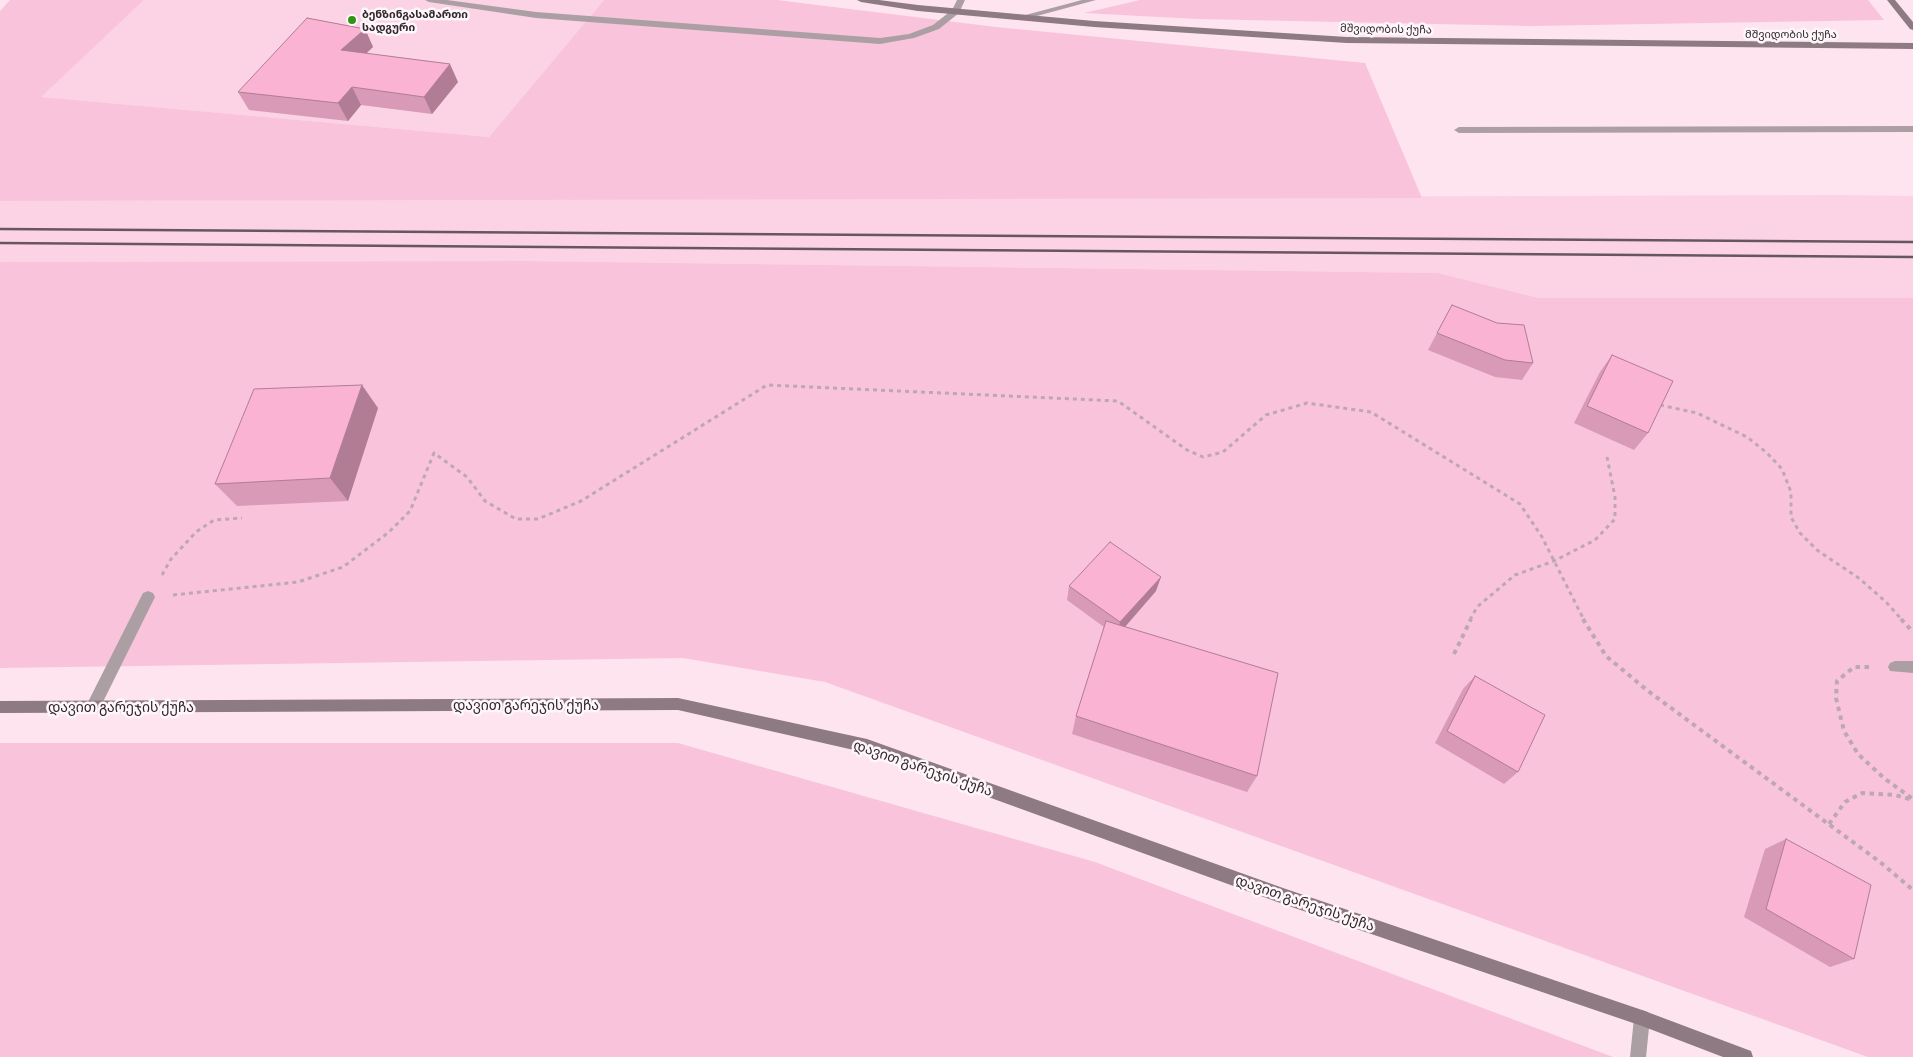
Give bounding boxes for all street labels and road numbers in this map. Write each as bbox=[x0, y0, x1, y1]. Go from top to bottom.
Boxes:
street label: მშვიდობის ქუჩა bbox=[1340, 22, 1432, 36]
street label: მშვიდობის ქუჩა bbox=[1745, 27, 1837, 41]
street label: დავით გარეჯის ქუჩა bbox=[453, 697, 599, 713]
street label: დავით გარეჯის ქუჩა bbox=[48, 699, 194, 715]
street label: დავით გარეჯის ქუჩა bbox=[851, 736, 995, 800]
street label: დავით გარეჯის ქუჩა bbox=[1233, 871, 1377, 935]

